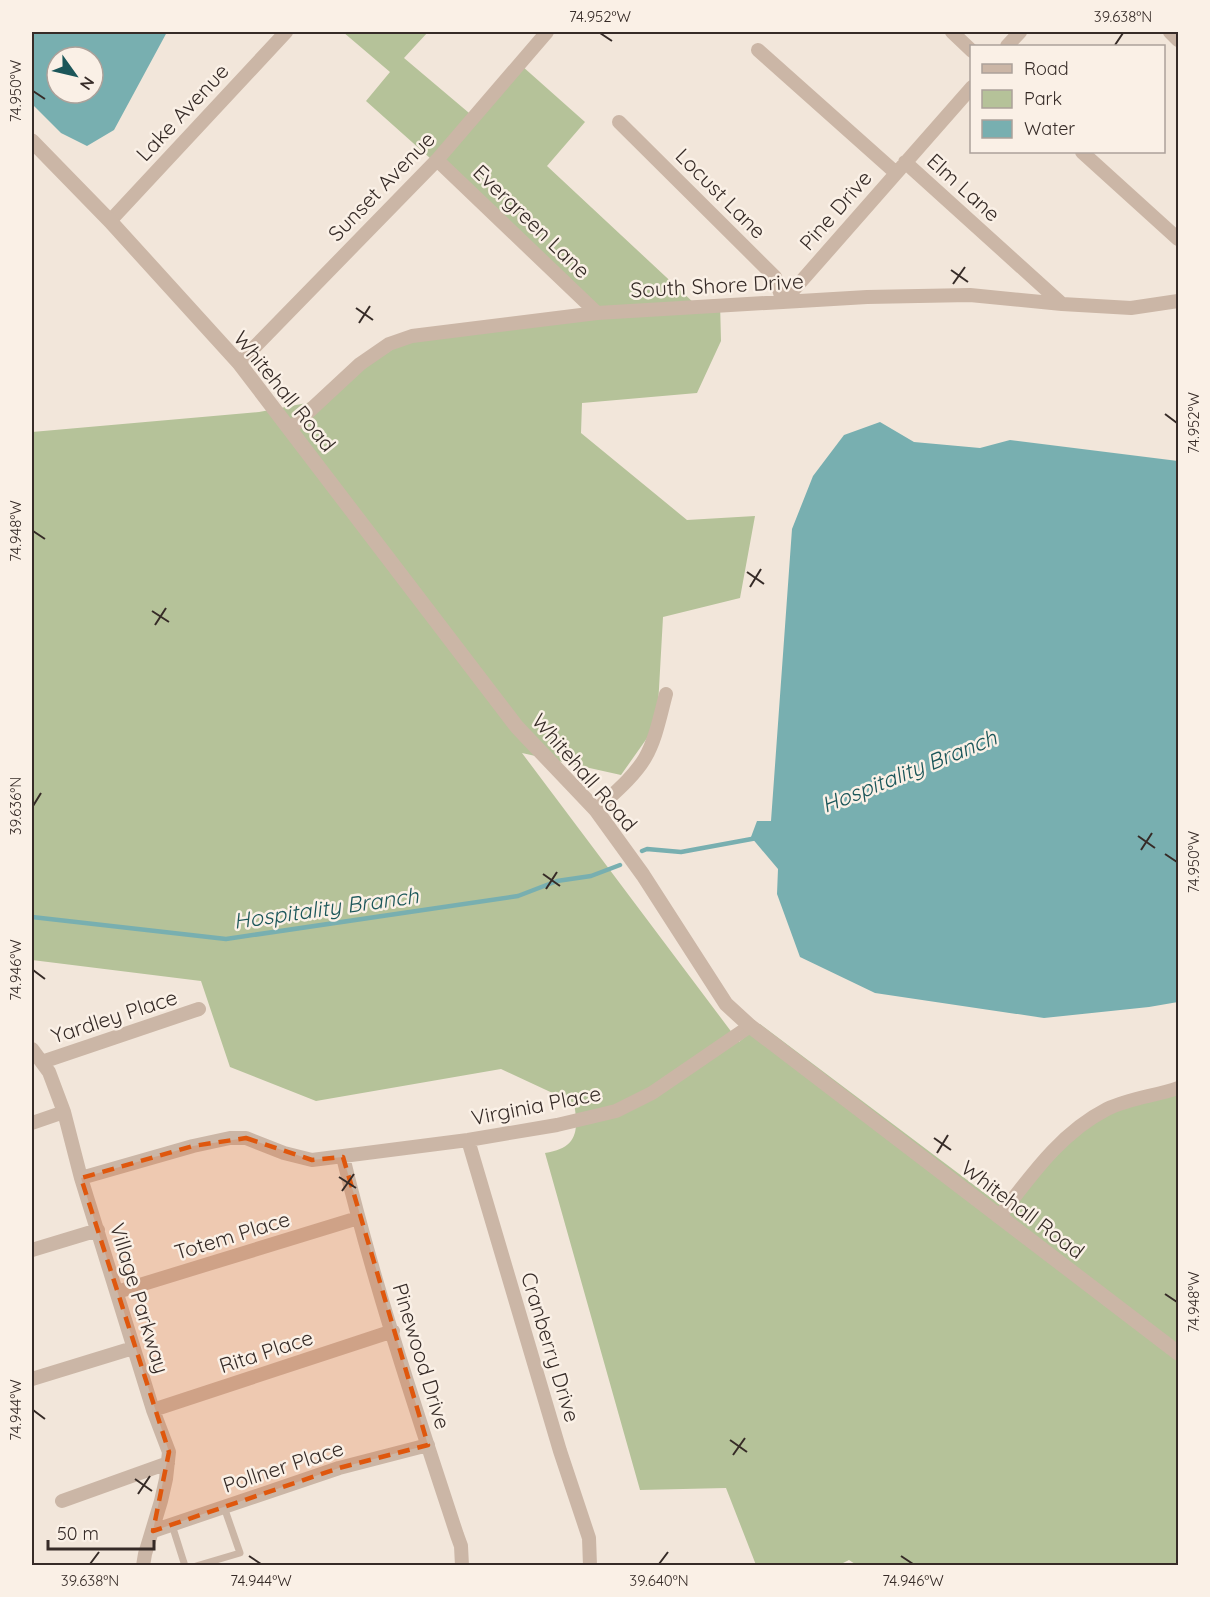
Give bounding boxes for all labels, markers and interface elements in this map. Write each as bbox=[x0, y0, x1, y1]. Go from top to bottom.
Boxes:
text: 74.952°W bbox=[569, 7, 632, 26]
text: 39.638°N bbox=[1094, 7, 1152, 26]
north arrow bbox=[45, 45, 105, 105]
legend bbox=[970, 45, 1165, 153]
text: Road bbox=[1024, 57, 1069, 80]
street label: Lake Avenue bbox=[130, 58, 234, 166]
text: 74.950°W bbox=[6, 59, 25, 122]
text: N bbox=[76, 73, 99, 94]
text: Park bbox=[1024, 87, 1062, 110]
text: Water bbox=[1024, 117, 1075, 140]
street label: Sunset Avenue bbox=[322, 126, 440, 246]
street label: Locust Lane bbox=[670, 142, 772, 244]
street label: Elm Lane bbox=[922, 147, 1006, 227]
street label: Evergreen Lane bbox=[468, 159, 596, 283]
street label: Pine Drive bbox=[793, 165, 877, 255]
street label: South Shore Drive bbox=[630, 267, 804, 303]
street label: Whitehall Road bbox=[228, 325, 342, 457]
text: 74.952°W bbox=[1184, 391, 1203, 454]
text: 74.948°W bbox=[6, 500, 25, 562]
street label: Whitehall Road bbox=[527, 708, 643, 836]
water label: Hospitality Branch bbox=[817, 723, 1001, 819]
text: 39.636°N bbox=[6, 777, 25, 835]
text: 74.950°W bbox=[1184, 830, 1203, 893]
water label: Hospitality Branch bbox=[232, 881, 421, 935]
text: 74.946°W bbox=[6, 939, 25, 1001]
street label: Yardley Place bbox=[48, 983, 180, 1049]
street label: Virginia Place bbox=[469, 1080, 603, 1130]
street label: Whitehall Road bbox=[956, 1154, 1090, 1264]
street label: Totem Place bbox=[171, 1205, 293, 1265]
street label: Village Parkway bbox=[105, 1220, 175, 1376]
street label: Cranberry Drive bbox=[516, 1269, 586, 1425]
text: 74.948°W bbox=[1184, 1271, 1203, 1333]
street label: Pinewood Drive bbox=[387, 1280, 457, 1432]
street label: Rita Place bbox=[216, 1324, 316, 1378]
text: 74.944°W bbox=[6, 1379, 25, 1441]
street label: Pollner Place bbox=[219, 1434, 347, 1498]
scale bar bbox=[48, 1513, 154, 1551]
text: 50 m bbox=[57, 1522, 99, 1545]
text: 39.638°N bbox=[61, 1571, 119, 1590]
text: 74.944°W bbox=[230, 1571, 292, 1590]
text: 39.640°N bbox=[629, 1571, 689, 1590]
text: 74.946°W bbox=[882, 1571, 944, 1590]

